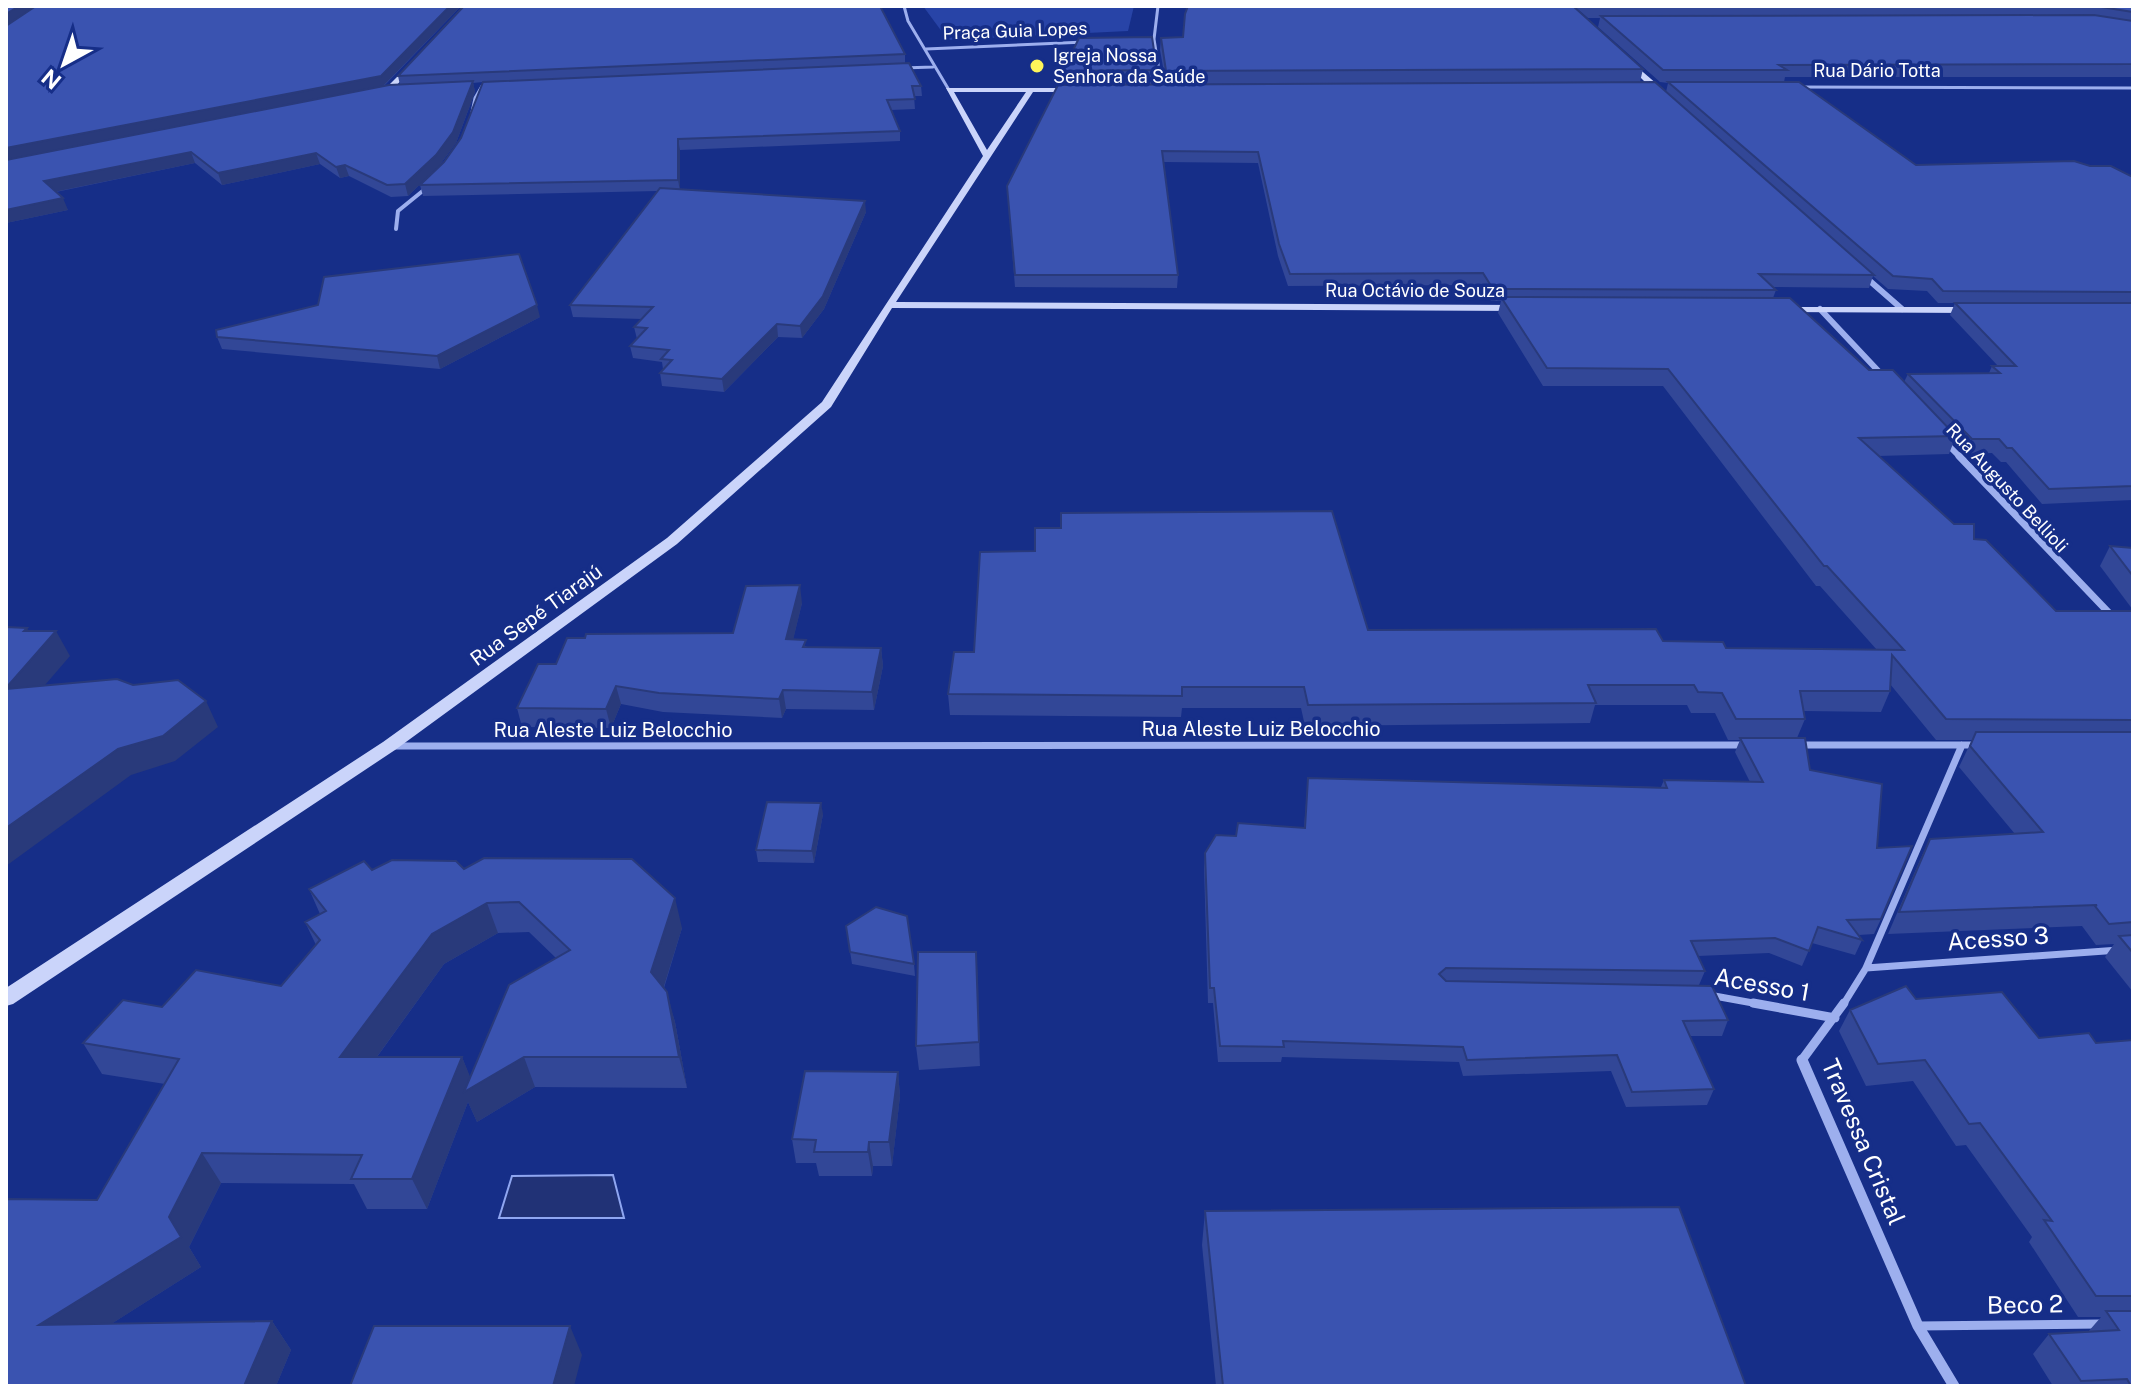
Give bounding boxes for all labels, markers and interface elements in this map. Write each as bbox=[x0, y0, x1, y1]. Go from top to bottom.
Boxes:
street label: Praça Guia Lopes bbox=[942, 17, 1088, 44]
north arrow bbox=[24, 24, 104, 104]
place label: Igreja Nossa Senhora da Saúde bbox=[1053, 45, 1205, 87]
marker: Igreja Nossa Senhora da Saúde bbox=[1028, 57, 1046, 75]
street label: Rua Dário Totta bbox=[1813, 60, 1941, 81]
text: N bbox=[36, 64, 66, 95]
street label: Rua Octávio de Souza bbox=[1325, 280, 1505, 301]
street label: Rua Augusto Bellioli bbox=[1942, 419, 2073, 556]
street label: Rua Sepé Tiarajú bbox=[465, 559, 607, 671]
street label: Rua Aleste Luiz Belocchio bbox=[1141, 717, 1381, 741]
street label: Rua Aleste Luiz Belocchio bbox=[493, 718, 733, 742]
street label: Acesso 3 bbox=[1946, 920, 2050, 956]
street label: Acesso 1 bbox=[1712, 962, 1812, 1006]
street label: Travessa Cristal bbox=[1816, 1054, 1912, 1229]
street label: Beco 2 bbox=[1987, 1289, 2063, 1319]

